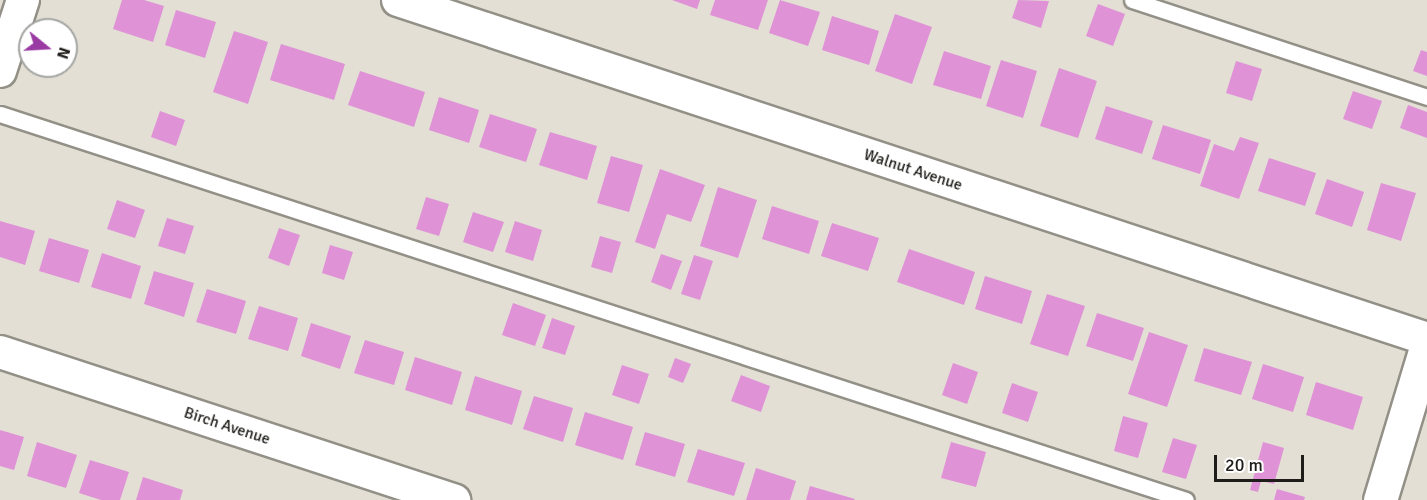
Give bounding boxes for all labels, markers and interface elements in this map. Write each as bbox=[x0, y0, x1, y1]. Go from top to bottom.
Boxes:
north arrow bbox=[18, 18, 78, 78]
text: N bbox=[52, 45, 74, 61]
street label: Walnut Avenue bbox=[861, 145, 965, 195]
street label: Birch Avenue bbox=[182, 403, 272, 449]
scale bar bbox=[1217, 443, 1307, 481]
text: 20 m bbox=[1225, 454, 1263, 476]

